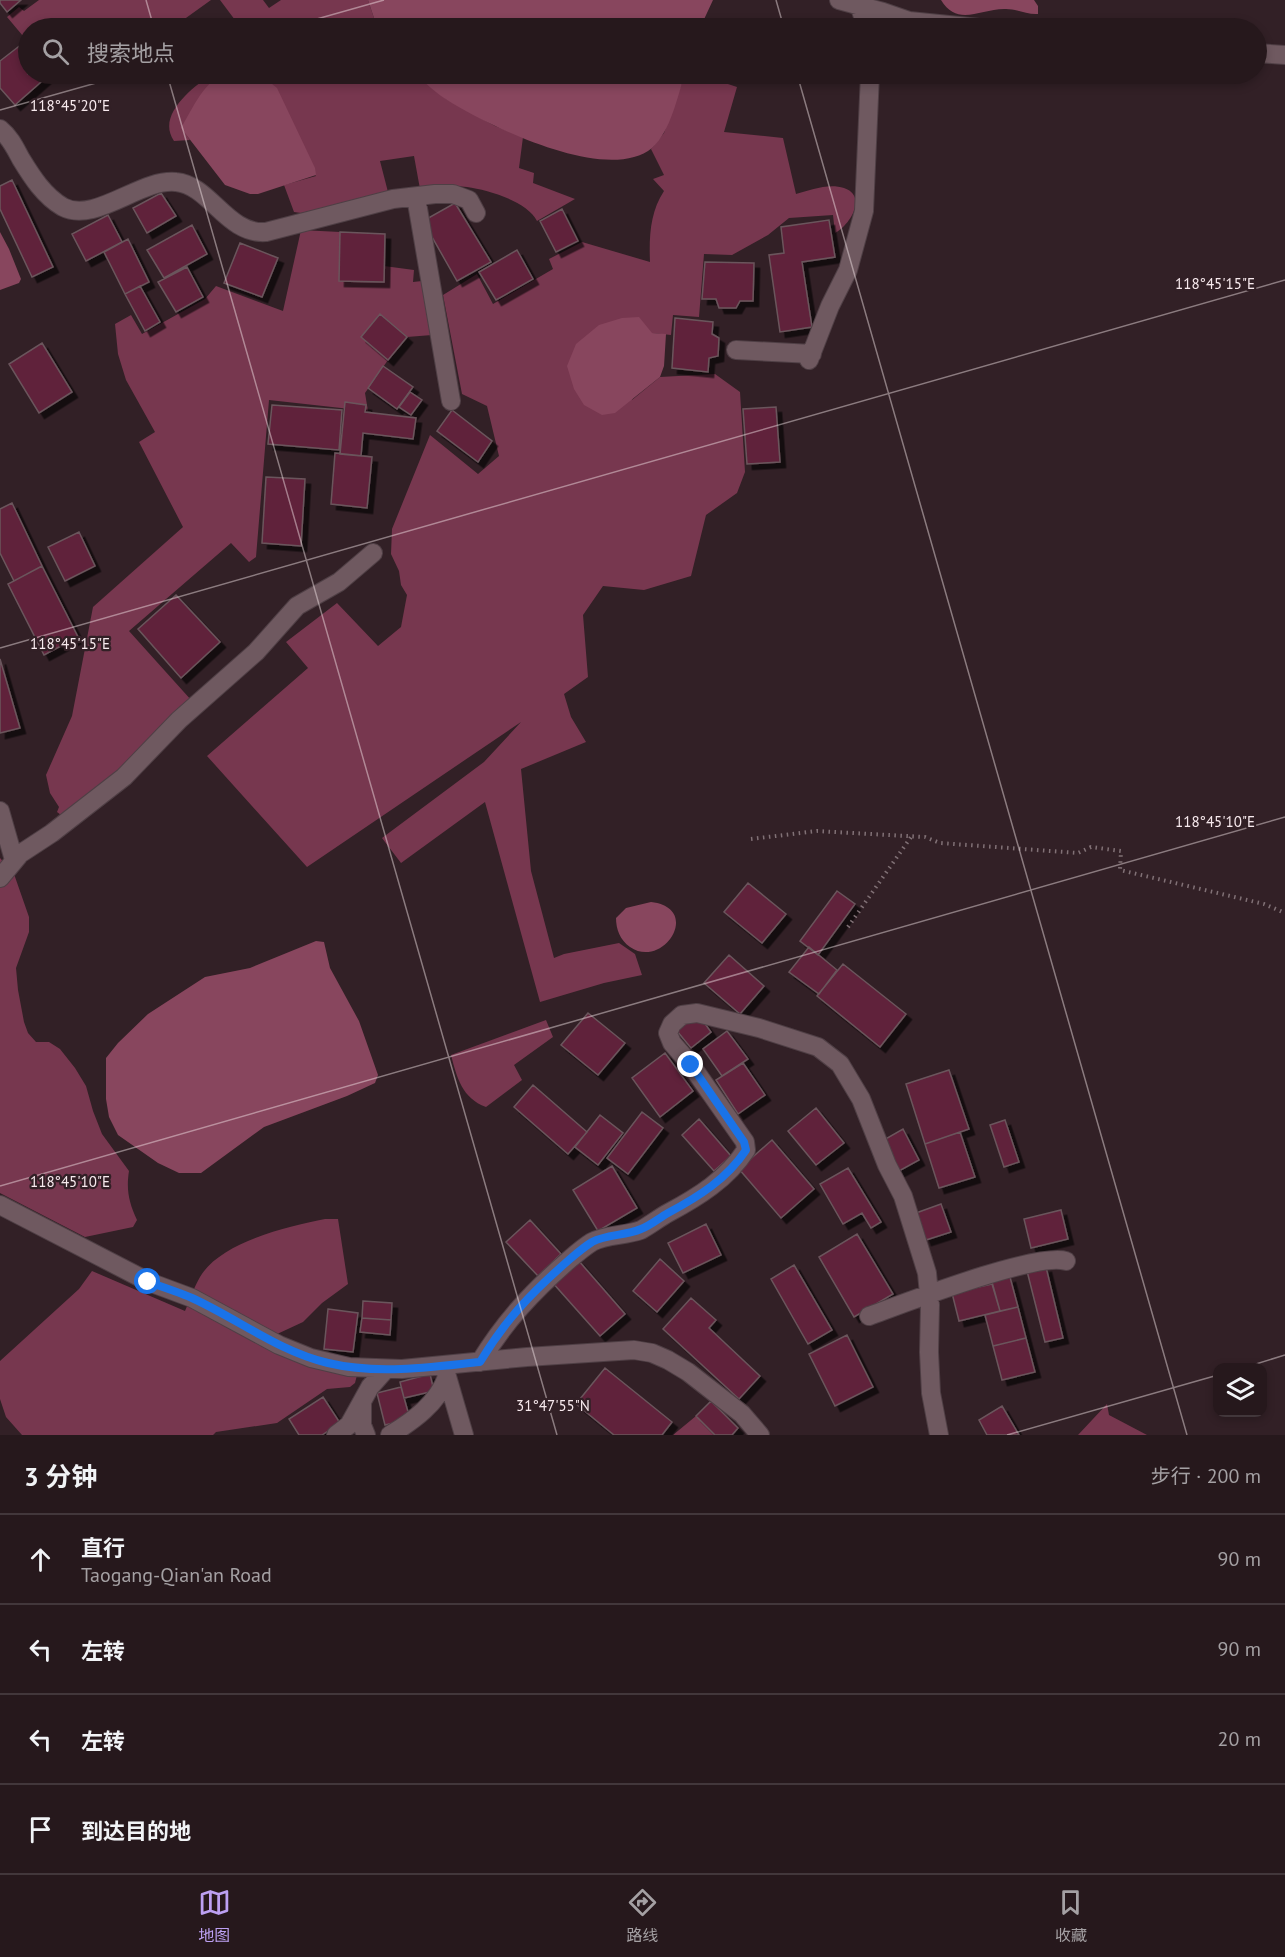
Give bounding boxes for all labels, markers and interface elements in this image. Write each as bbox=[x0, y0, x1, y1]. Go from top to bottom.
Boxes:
search box bbox=[18, 18, 1267, 84]
icon: search bbox=[39, 35, 72, 68]
text: 搜索地点 bbox=[87, 39, 175, 67]
text: 118°45'20"E bbox=[30, 96, 110, 115]
text: 118°45'15"E bbox=[1175, 274, 1255, 293]
text: 118°45'15"E bbox=[30, 634, 110, 653]
text: 118°45'10"E bbox=[1175, 812, 1255, 831]
route end bbox=[677, 1051, 703, 1077]
text: 118°45'10"E bbox=[30, 1172, 110, 1191]
route start bbox=[134, 1268, 160, 1294]
map controls bbox=[1213, 1363, 1267, 1417]
button: layers bbox=[1213, 1363, 1267, 1417]
text: 31°47'55"N bbox=[516, 1396, 590, 1415]
text: 3 分钟 bbox=[24, 1460, 97, 1493]
text: 步行 · 200 m bbox=[1151, 1463, 1261, 1489]
text: 直行 bbox=[81, 1534, 125, 1562]
icon: ahead bbox=[24, 1543, 57, 1576]
text: 90 m bbox=[1218, 1546, 1261, 1572]
text: Taogang-Qian'an Road bbox=[81, 1562, 272, 1588]
icon: left bbox=[24, 1633, 57, 1666]
text: 90 m bbox=[1218, 1636, 1261, 1662]
text: 左转 bbox=[81, 1637, 125, 1665]
icon: left bbox=[24, 1723, 57, 1756]
text: 20 m bbox=[1218, 1726, 1261, 1752]
text: 左转 bbox=[81, 1727, 125, 1755]
icon: arrive bbox=[24, 1813, 57, 1846]
text: 到达目的地 bbox=[81, 1817, 191, 1845]
tab: 地图 bbox=[198, 1886, 231, 1946]
tab: 路线 bbox=[626, 1886, 659, 1946]
tab: 收藏 bbox=[1054, 1886, 1087, 1946]

